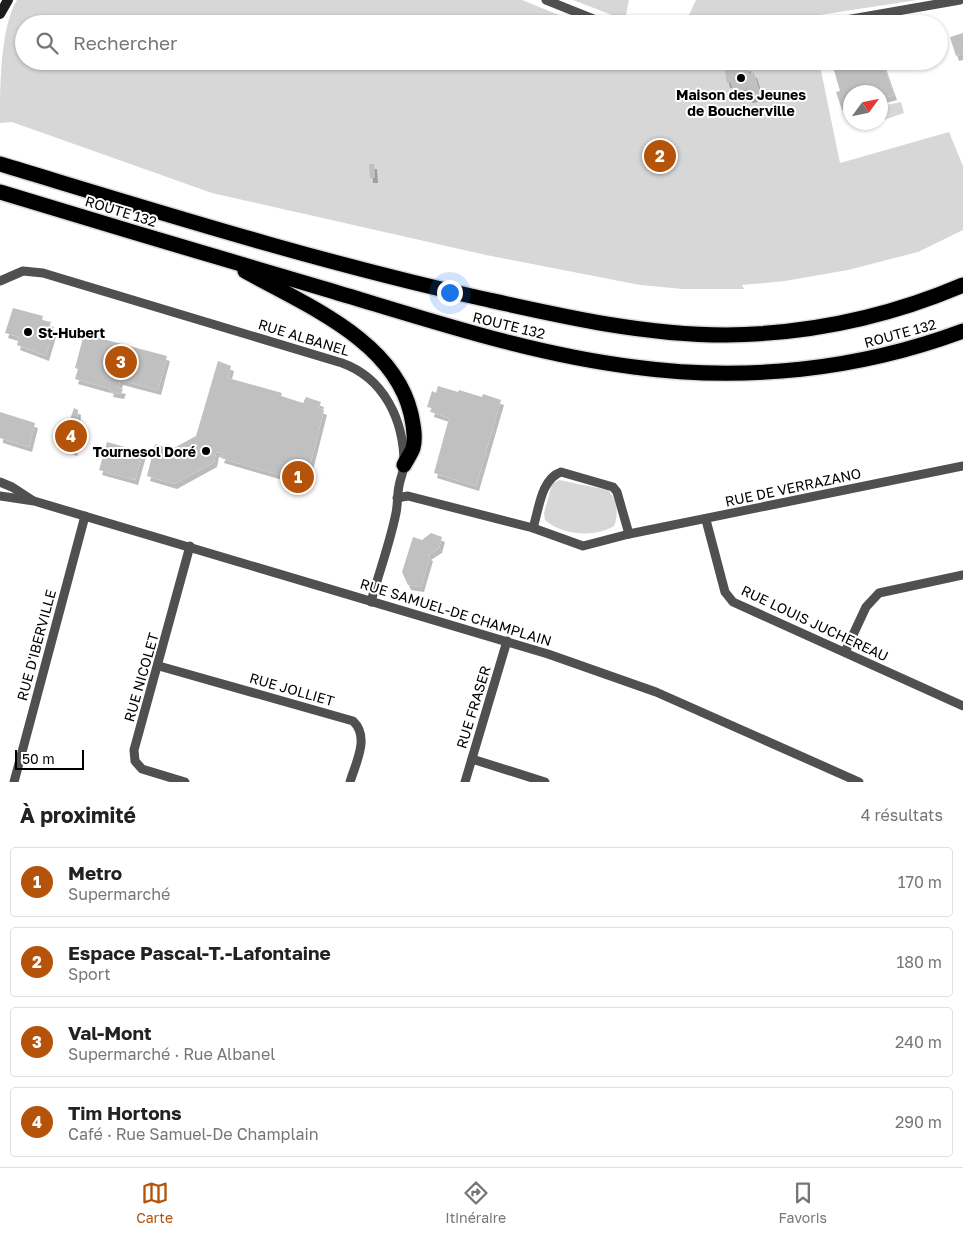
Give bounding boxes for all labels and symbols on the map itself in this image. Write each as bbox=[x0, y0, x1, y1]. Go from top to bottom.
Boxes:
marker: Maison des Jeunes de Boucherville bbox=[735, 72, 747, 84]
north arrow bbox=[843, 85, 888, 130]
place label: Maison des Jeunes de Boucherville bbox=[676, 86, 806, 119]
pin: 2 bbox=[644, 137, 676, 175]
street label: ROUTE 132 bbox=[83, 192, 159, 230]
your location bbox=[437, 280, 463, 306]
street label: ROUTE 132 bbox=[471, 308, 547, 342]
street label: RUE ALBANEL bbox=[256, 315, 352, 359]
street label: ROUTE 132 bbox=[862, 315, 938, 351]
place label: St-Hubert bbox=[38, 324, 106, 341]
marker: St-Hubert bbox=[22, 326, 34, 338]
pin: 3 bbox=[105, 343, 137, 381]
pin: 4 bbox=[55, 417, 87, 455]
place label: Tournesol Doré bbox=[93, 443, 196, 460]
marker: Tournesol Doré bbox=[200, 445, 212, 457]
pin: 1 bbox=[282, 458, 314, 496]
street label: RUE DE VERRAZANO bbox=[723, 464, 863, 510]
street label: RUE SAMUEL-DE CHAMPLAIN bbox=[358, 575, 554, 649]
street label: RUE LOUIS JUCHEREAU bbox=[739, 581, 891, 665]
street label: RUE D'IBERVILLE bbox=[13, 588, 59, 702]
street label: RUE NICOLET bbox=[120, 630, 162, 724]
street label: RUE FRASER bbox=[452, 664, 494, 750]
street label: RUE JOLLIET bbox=[248, 669, 337, 709]
scale bar bbox=[15, 747, 84, 770]

